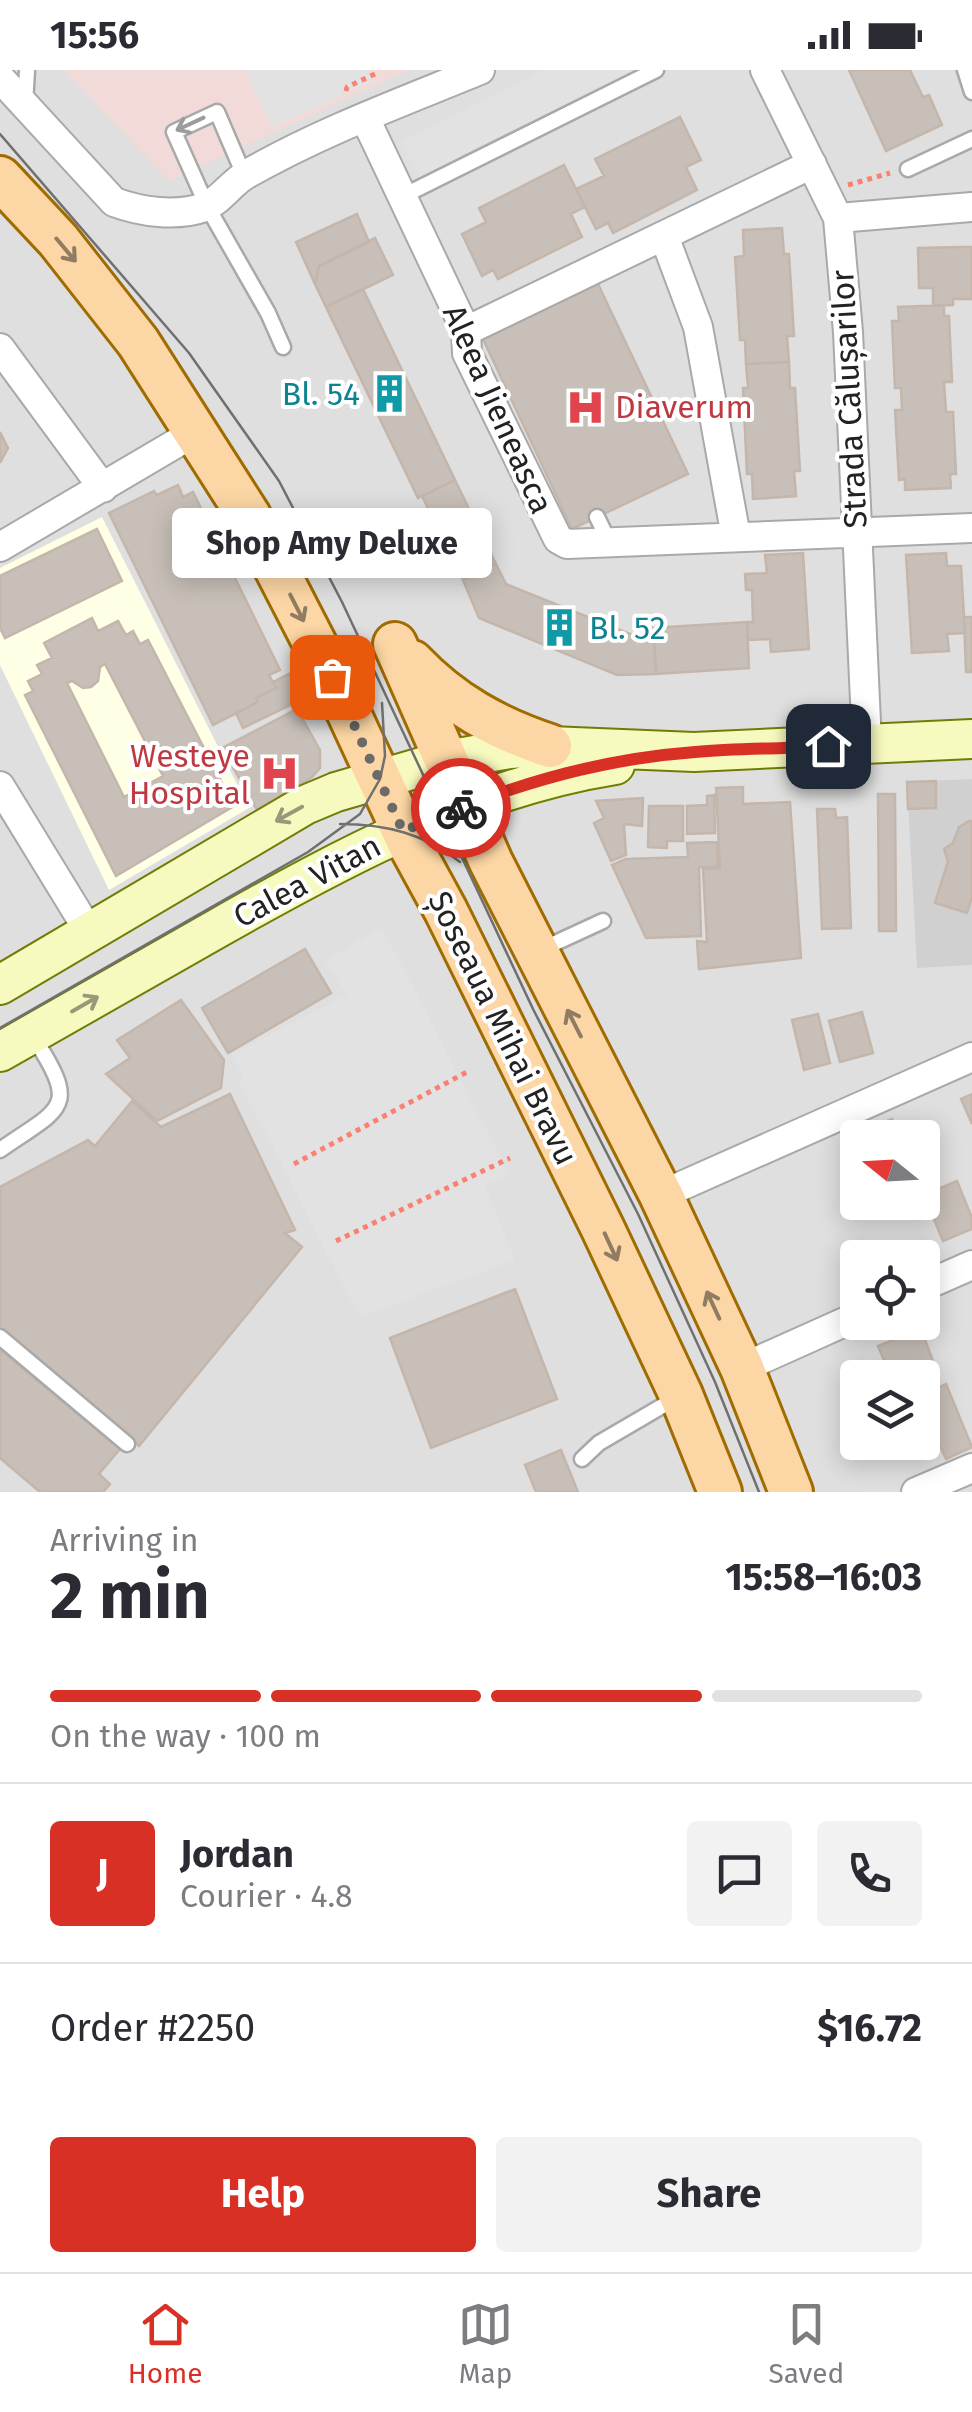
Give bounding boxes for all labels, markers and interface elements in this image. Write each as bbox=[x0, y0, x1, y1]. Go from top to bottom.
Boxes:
text: 15:56 bbox=[50, 12, 139, 58]
one-way arrow bbox=[176, 116, 206, 135]
one-way arrow bbox=[55, 237, 77, 263]
street label: Strada Călușarilor bbox=[823, 268, 876, 529]
street label: Aleea Jieneasca bbox=[435, 299, 561, 519]
building icon: Bl. 54 bbox=[369, 373, 411, 415]
place label: Bl. 54 bbox=[282, 375, 360, 413]
hospital icon: Diaverum bbox=[564, 386, 606, 428]
place label: Diaverum bbox=[615, 388, 753, 426]
callout: Shop Amy Deluxe bbox=[172, 507, 492, 577]
text: Shop Amy Deluxe bbox=[206, 524, 458, 562]
one-way arrow bbox=[288, 592, 307, 622]
building icon: Bl. 52 bbox=[538, 607, 580, 649]
place label: Bl. 52 bbox=[589, 609, 666, 647]
pin bbox=[290, 635, 375, 720]
icon: bag bbox=[305, 650, 360, 705]
pin bbox=[786, 704, 871, 789]
icon: home bbox=[801, 719, 856, 774]
place label: Westeye Hospital bbox=[129, 737, 250, 812]
hospital icon: Westeye Hospital bbox=[259, 753, 301, 795]
courier bbox=[411, 758, 511, 858]
icon: bike bbox=[434, 781, 489, 836]
one-way arrow bbox=[275, 804, 304, 824]
street label: Calea Vitan bbox=[227, 826, 387, 936]
street label: Șoseaua Mihai Bravu bbox=[419, 885, 586, 1171]
one-way arrow bbox=[70, 993, 99, 1013]
one-way arrow bbox=[564, 1008, 583, 1038]
north arrow bbox=[840, 1120, 940, 1220]
map controls bbox=[840, 1120, 940, 1460]
one-way arrow bbox=[603, 1231, 622, 1261]
button: locate bbox=[840, 1240, 940, 1340]
one-way arrow bbox=[702, 1291, 721, 1321]
button: layers bbox=[840, 1360, 940, 1460]
text: Arriving in bbox=[50, 1521, 198, 1559]
text: 15:58–16:03 bbox=[725, 1554, 922, 1600]
text: 2 min bbox=[50, 1557, 210, 1635]
text: On the way · 100 m bbox=[50, 1717, 321, 1755]
button: chat bbox=[687, 1821, 792, 1926]
button: phone bbox=[817, 1821, 922, 1926]
text: Jordan bbox=[180, 1831, 294, 1877]
text: J bbox=[96, 1850, 109, 1896]
text: Courier · 4.8 bbox=[180, 1877, 353, 1915]
text: Order #2250 bbox=[50, 2005, 255, 2051]
text: $16.72 bbox=[817, 2005, 922, 2051]
button: Help bbox=[50, 2137, 476, 2252]
button: Share bbox=[496, 2137, 922, 2252]
tab: Home bbox=[128, 2297, 202, 2390]
tab: Map bbox=[458, 2297, 513, 2390]
tab: Saved bbox=[768, 2297, 844, 2390]

